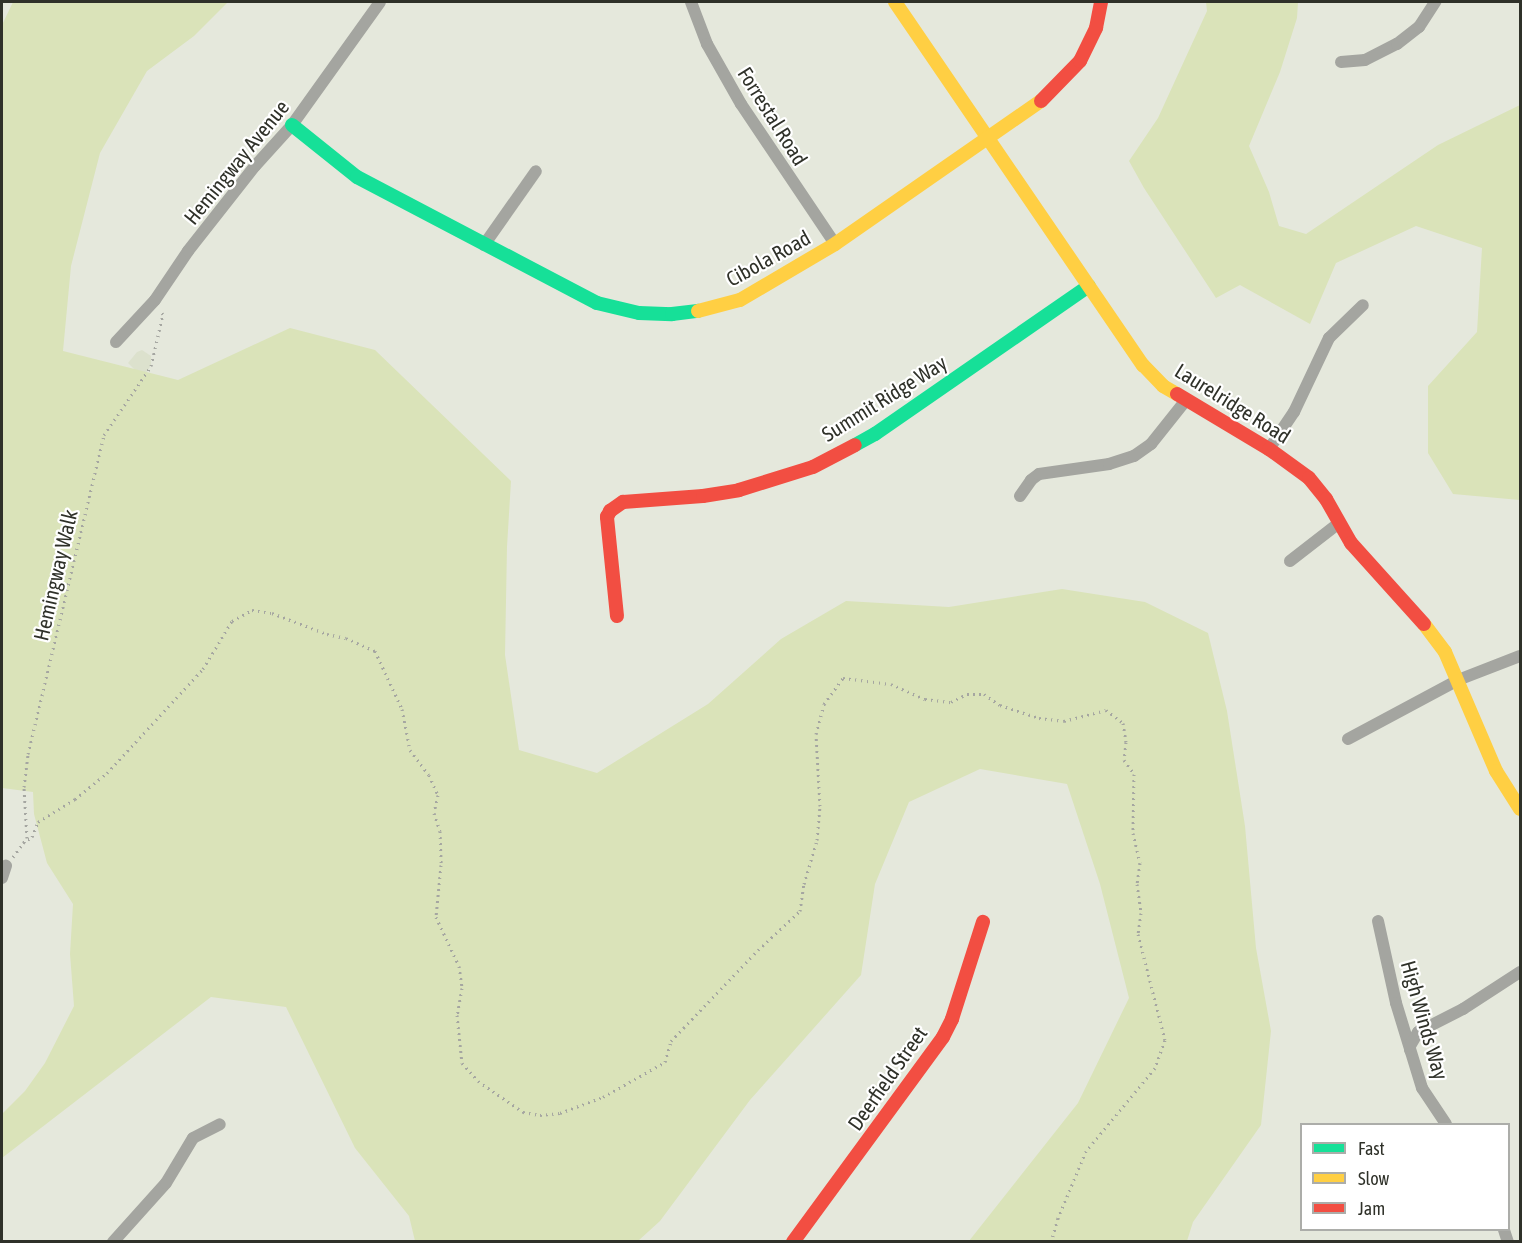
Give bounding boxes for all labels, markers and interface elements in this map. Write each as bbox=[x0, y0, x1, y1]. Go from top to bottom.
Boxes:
street label: Forrestal Road bbox=[733, 62, 813, 170]
street label: Hemingway Avenue bbox=[178, 95, 294, 229]
street label: Cibola Road bbox=[721, 225, 815, 291]
street label: Summit Ridge Way bbox=[817, 350, 951, 446]
street label: Laurelridge Road bbox=[1171, 357, 1295, 449]
street label: Hemingway Walk bbox=[28, 507, 82, 643]
street label: High Winds Way bbox=[1396, 958, 1454, 1082]
street label: Deerfield Street bbox=[842, 1021, 932, 1135]
legend bbox=[1300, 1123, 1510, 1231]
text: Fast bbox=[1358, 1138, 1385, 1159]
text: Slow bbox=[1358, 1168, 1389, 1189]
text: Jam bbox=[1358, 1198, 1385, 1219]

